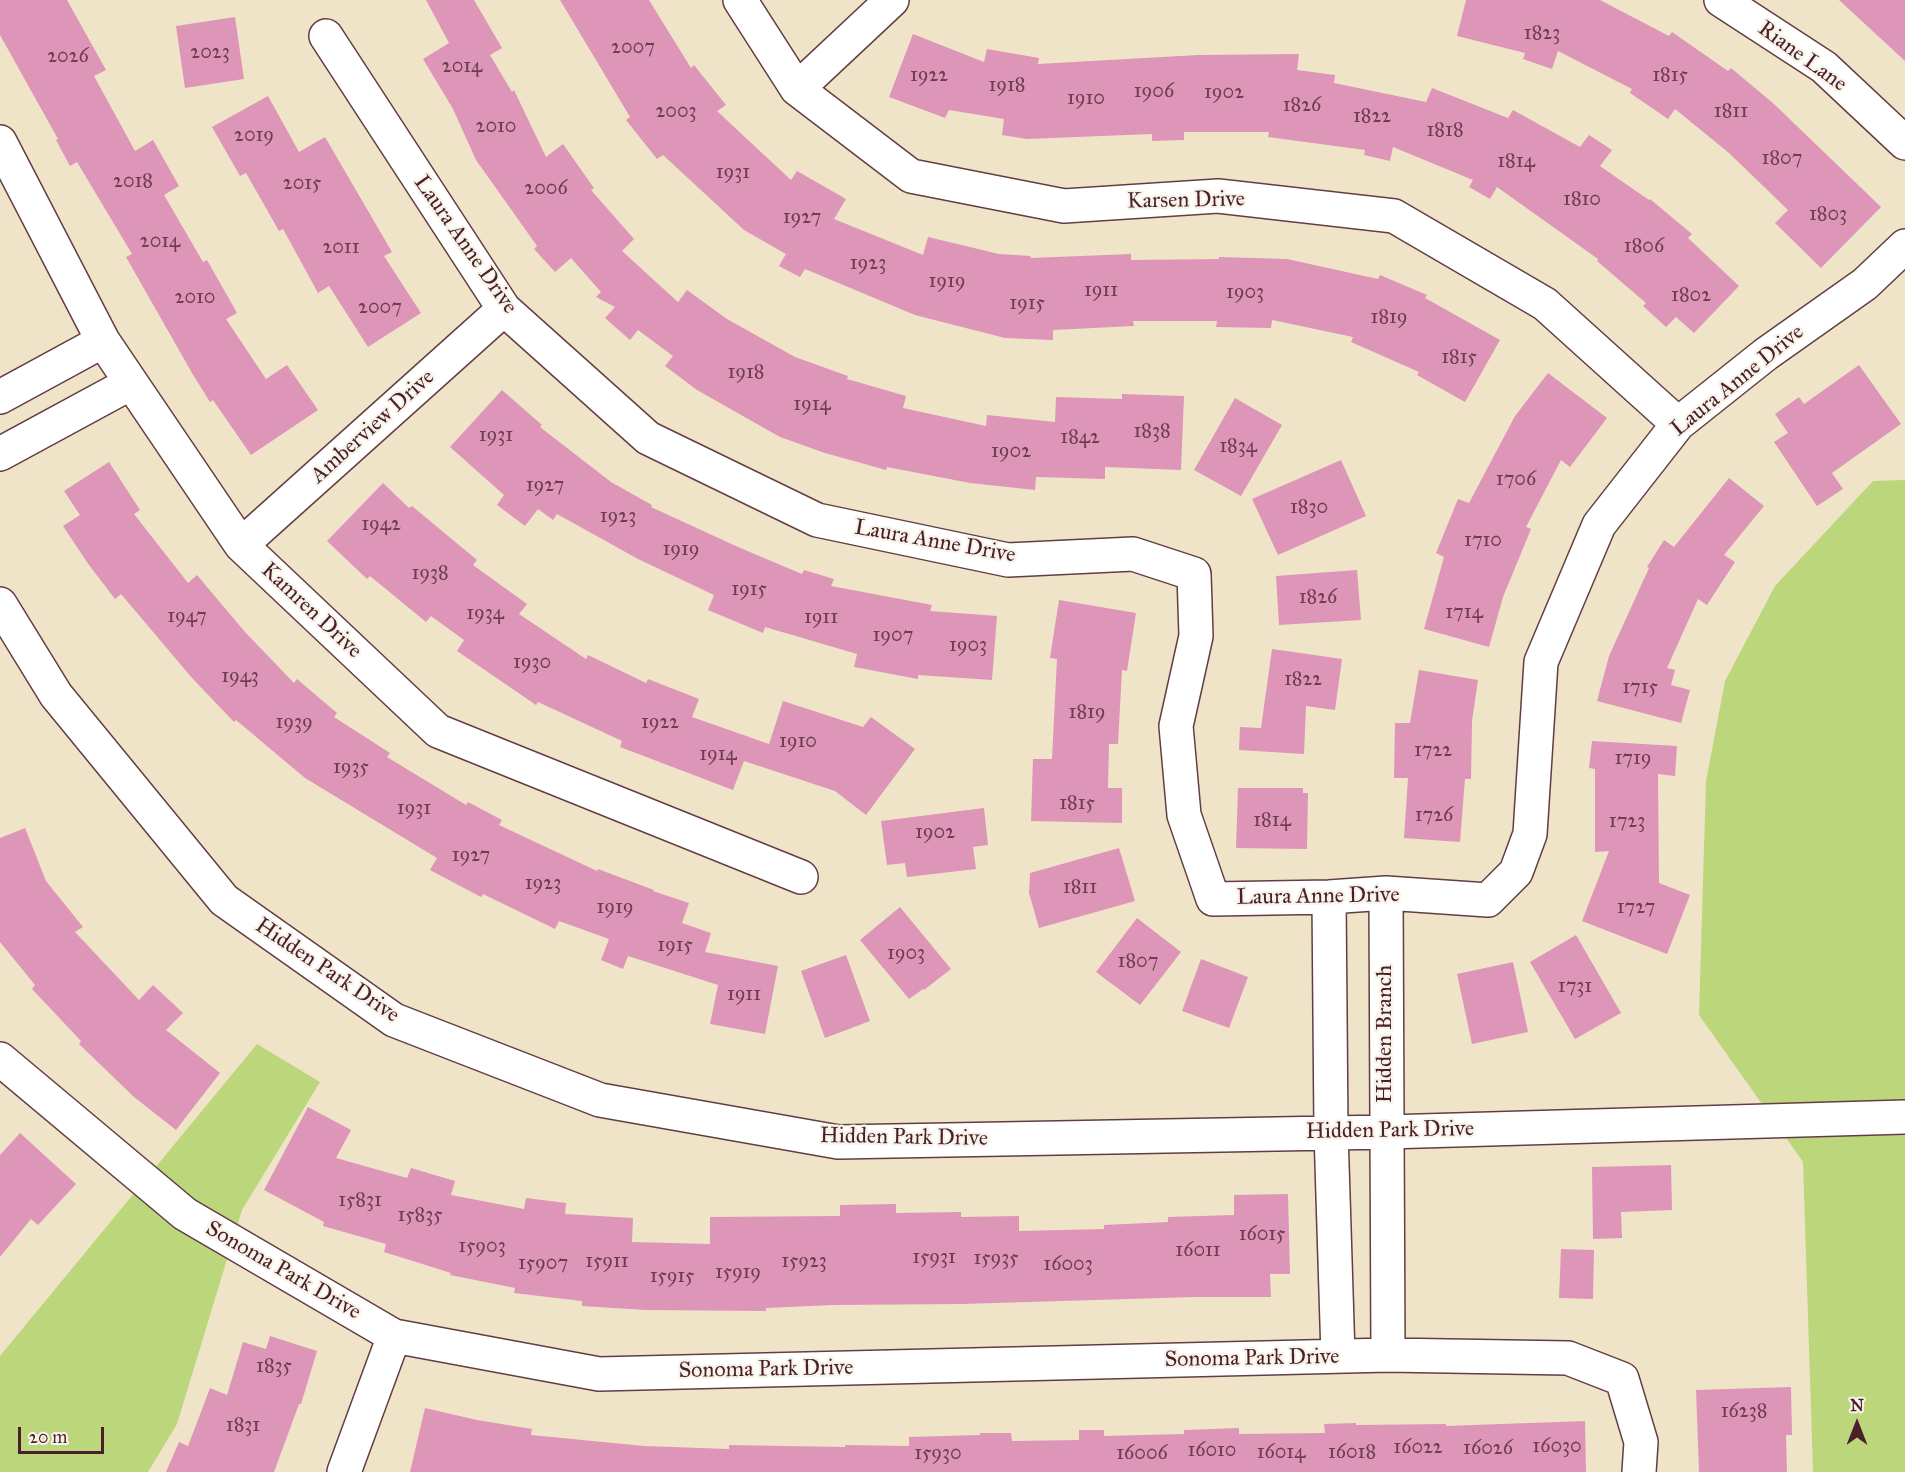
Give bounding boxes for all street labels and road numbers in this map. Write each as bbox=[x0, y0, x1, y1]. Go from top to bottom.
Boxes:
street label: Riane Lane bbox=[1752, 16, 1852, 98]
street label: Laura Anne Drive bbox=[407, 171, 523, 319]
street label: Karsen Drive bbox=[1127, 187, 1245, 215]
street label: Laura Anne Drive bbox=[1666, 319, 1810, 443]
street label: Amberview Drive bbox=[306, 365, 440, 489]
street label: Laura Anne Drive bbox=[852, 515, 1018, 569]
street label: Kamren Drive bbox=[255, 558, 367, 664]
street label: Laura Anne Drive bbox=[1236, 882, 1400, 912]
street label: Hidden Park Drive bbox=[250, 913, 404, 1029]
street label: Hidden Branch bbox=[1373, 965, 1399, 1103]
street label: Hidden Park Drive bbox=[1306, 1116, 1474, 1146]
street label: Hidden Park Drive bbox=[820, 1123, 988, 1153]
street label: Sonoma Park Drive bbox=[201, 1216, 365, 1326]
street label: Sonoma Park Drive bbox=[1164, 1344, 1340, 1374]
street label: Sonoma Park Drive bbox=[678, 1355, 854, 1385]

